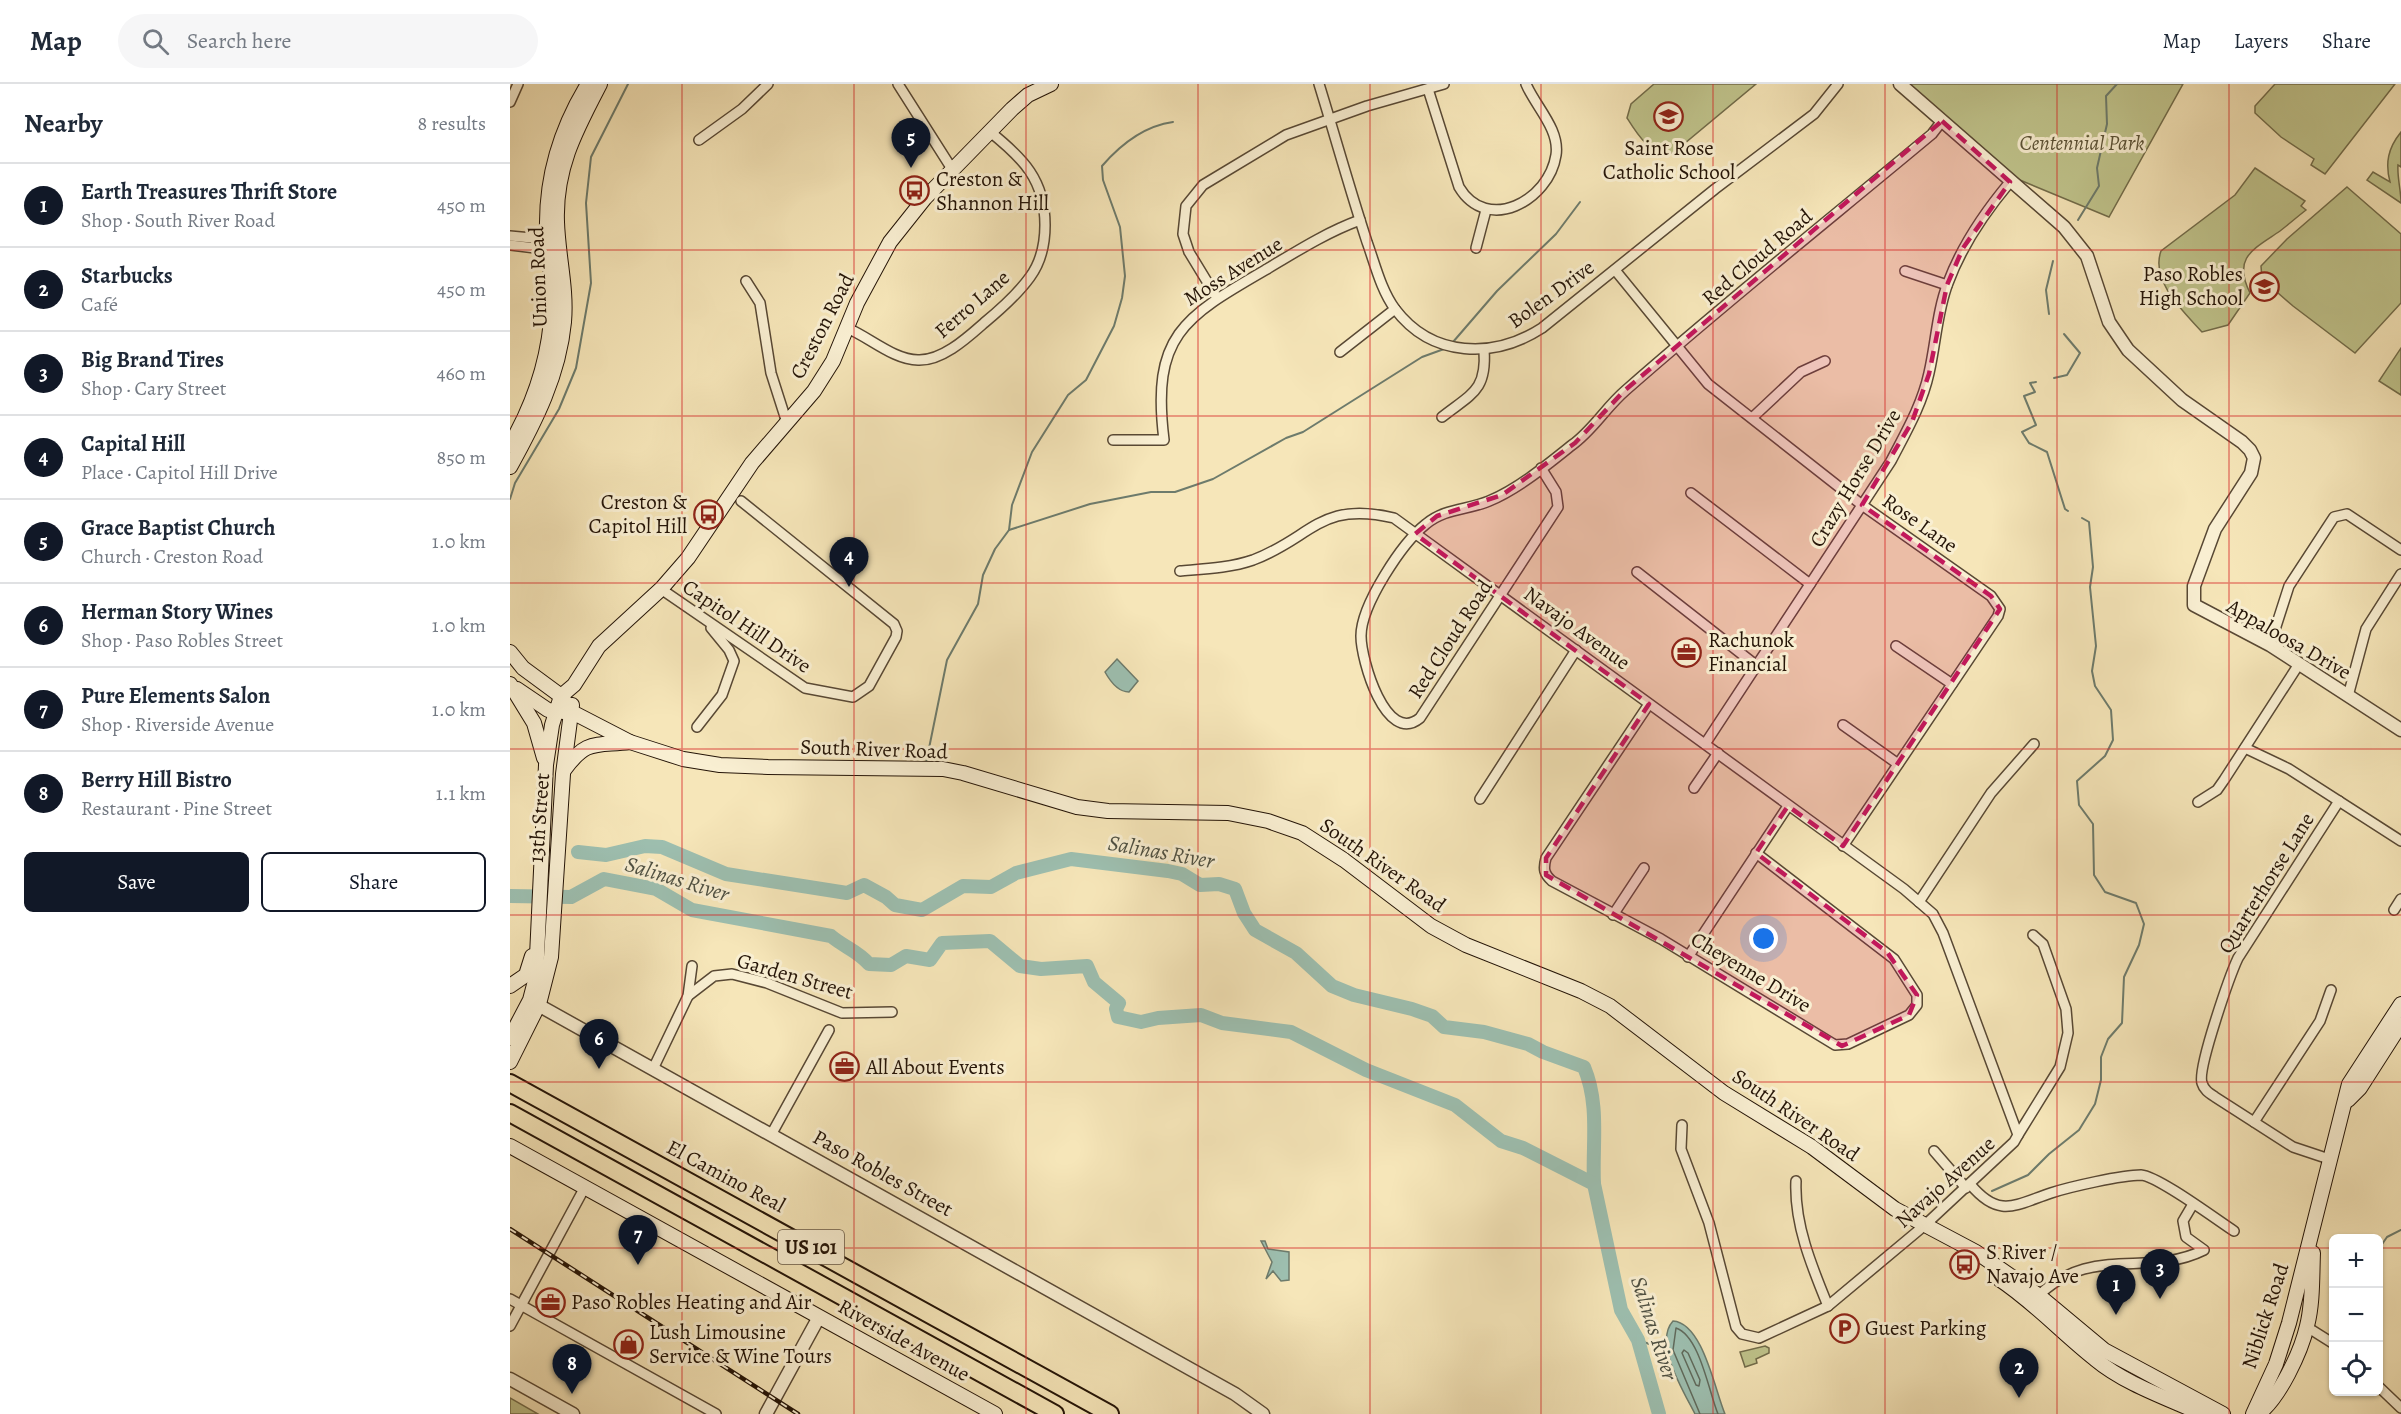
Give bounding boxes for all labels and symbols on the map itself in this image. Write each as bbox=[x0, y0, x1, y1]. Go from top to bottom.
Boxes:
school or university icon: Saint Rose Catholic School bbox=[1653, 101, 1685, 133]
pin: 5 bbox=[892, 118, 930, 168]
park label: Centennial Park bbox=[2020, 129, 2144, 157]
place label: Saint Rose Catholic School bbox=[1603, 134, 1735, 186]
place label: Creston & Shannon Hill bbox=[936, 165, 1049, 217]
bus stop icon: Creston & Shannon Hill bbox=[899, 175, 931, 207]
street label: Red Cloud Road bbox=[1696, 202, 1819, 312]
street label: Union Road bbox=[522, 225, 554, 328]
street label: Moss Avenue bbox=[1178, 230, 1288, 312]
street label: Bolen Drive bbox=[1502, 253, 1600, 335]
place label: Paso Robles High School bbox=[2139, 260, 2243, 312]
street label: Ferro Lane bbox=[928, 264, 1016, 344]
street label: Creston Road bbox=[783, 268, 861, 384]
school or university icon: Paso Robles High School bbox=[2248, 270, 2280, 302]
street label: Crazy Horse Drive bbox=[1803, 404, 1907, 552]
street label: Rose Lane bbox=[1877, 487, 1963, 559]
place label: Creston & Capitol Hill bbox=[589, 488, 687, 540]
bus stop icon: Creston & Capitol Hill bbox=[692, 498, 724, 530]
pin: 4 bbox=[830, 538, 868, 587]
street label: Capitol Hill Drive bbox=[677, 573, 817, 679]
street label: Red Cloud Road bbox=[1401, 574, 1499, 704]
street label: Navajo Avenue bbox=[1518, 580, 1636, 676]
street label: Appaloosa Drive bbox=[2221, 592, 2356, 686]
place label: Rachunok Financial bbox=[1708, 626, 1795, 678]
office icon: Rachunok Financial bbox=[1671, 636, 1703, 668]
street label: South River Road bbox=[800, 732, 949, 766]
street label: 13th Street bbox=[522, 772, 556, 864]
street label: Quarterhorse Lane bbox=[2211, 807, 2321, 959]
street label: South River Road bbox=[1314, 811, 1452, 919]
water label: Salinas River bbox=[1106, 828, 1218, 876]
water label: Salinas River bbox=[621, 849, 734, 909]
your location bbox=[1749, 924, 1778, 953]
street label: Cheyenne Drive bbox=[1686, 925, 1816, 1019]
street label: Garden Street bbox=[734, 946, 856, 1006]
pin: 6 bbox=[580, 1020, 619, 1069]
office icon: All About Events bbox=[829, 1051, 861, 1083]
place label: All About Events bbox=[865, 1053, 1005, 1081]
street label: South River Road bbox=[1727, 1062, 1866, 1168]
street label: Paso Robles Street bbox=[808, 1123, 958, 1223]
street label: Navajo Avenue bbox=[1889, 1130, 2001, 1234]
street label: El Camino Real bbox=[662, 1133, 790, 1219]
pin: 7 bbox=[618, 1216, 658, 1265]
road number: US 101 bbox=[778, 1230, 844, 1264]
place label: S River / Navajo Ave bbox=[1986, 1238, 2079, 1290]
bus stop icon: S River / Navajo Ave bbox=[1949, 1248, 1981, 1280]
pin: 3 bbox=[2140, 1250, 2180, 1299]
street label: Niblick Road bbox=[2235, 1259, 2295, 1373]
pin: 1 bbox=[2096, 1266, 2136, 1315]
water label: Salinas River bbox=[1623, 1272, 1685, 1385]
office icon: Paso Robles Heating and Air bbox=[534, 1286, 566, 1318]
place label: Paso Robles Heating and Air bbox=[571, 1288, 812, 1316]
street label: Riverside Avenue bbox=[833, 1292, 975, 1388]
parking icon: Guest Parking bbox=[1828, 1312, 1860, 1344]
place label: Guest Parking bbox=[1865, 1314, 1987, 1342]
place label: Lush Limousine Service & Wine Tours bbox=[649, 1318, 832, 1370]
shop icon: Lush Limousine Service & Wine Tours bbox=[612, 1328, 644, 1360]
pin: 8 bbox=[552, 1344, 592, 1394]
pin: 2 bbox=[2000, 1348, 2038, 1398]

